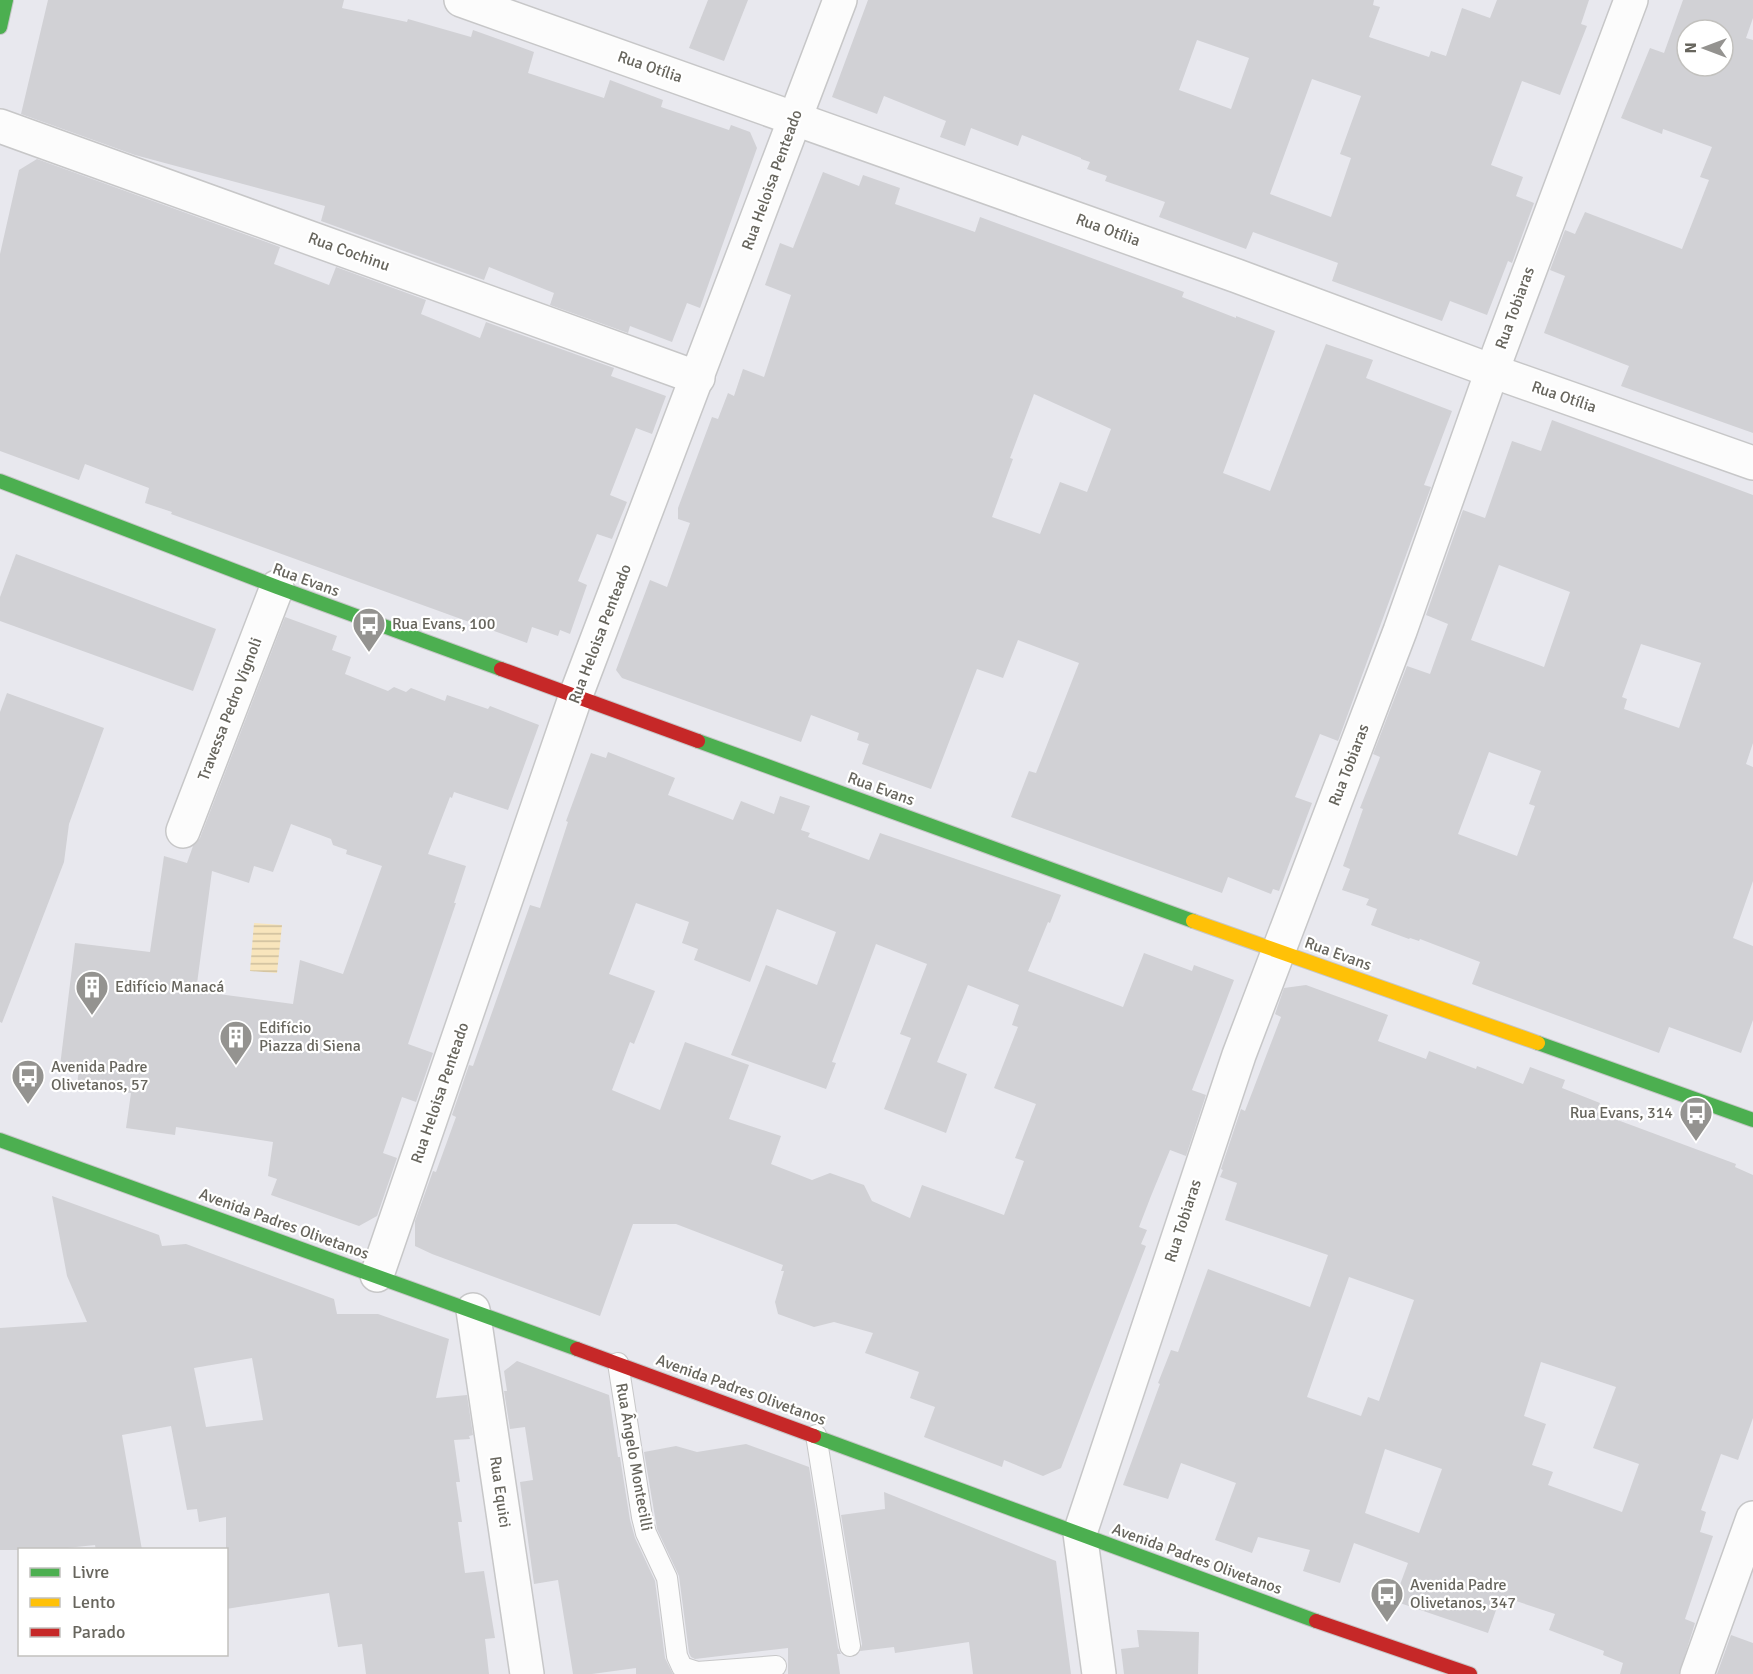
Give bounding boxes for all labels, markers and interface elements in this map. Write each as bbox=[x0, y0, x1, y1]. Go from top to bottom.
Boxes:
north arrow bbox=[1675, 18, 1735, 78]
text: N bbox=[1681, 42, 1701, 54]
street label: Rua Otília bbox=[615, 47, 685, 87]
street label: Rua Heloisa Penteado bbox=[737, 107, 807, 253]
street label: Rua Otília bbox=[1073, 209, 1143, 251]
street label: Rua Cochinu bbox=[305, 228, 393, 276]
street label: Rua Tobiaras bbox=[1491, 264, 1539, 352]
street label: Rua Otília bbox=[1529, 377, 1599, 417]
street label: Rua Evans bbox=[270, 559, 342, 601]
street label: Rua Heloisa Penteado bbox=[564, 561, 636, 707]
bus stop icon: Rua Evans, 100 bbox=[351, 606, 387, 653]
place label: Rua Evans, 100 bbox=[392, 614, 495, 634]
street label: Travessa Pedro Vignoli bbox=[193, 634, 267, 784]
street label: Rua Tobiaras bbox=[1324, 721, 1374, 809]
street label: Rua Evans bbox=[845, 768, 917, 810]
street label: Rua Evans bbox=[1302, 933, 1374, 975]
building icon: Edifício Manacá bbox=[74, 969, 110, 1016]
place label: Edifício Manacá bbox=[115, 977, 224, 997]
place label: Edifício Piazza di Siena bbox=[259, 1018, 361, 1056]
building icon: Edifício Piazza di Siena bbox=[218, 1019, 254, 1066]
street label: Rua Heloisa Penteado bbox=[406, 1020, 474, 1166]
place label: Avenida Padre Olivetanos, 57 bbox=[51, 1057, 148, 1095]
bus stop icon: Avenida Padre Olivetanos, 57 bbox=[10, 1058, 46, 1105]
bus stop icon: Rua Evans, 314 bbox=[1678, 1095, 1714, 1142]
place label: Rua Evans, 314 bbox=[1570, 1103, 1673, 1123]
street label: Rua Tobiaras bbox=[1160, 1177, 1206, 1265]
street label: Avenida Padres Olivetanos bbox=[196, 1184, 372, 1264]
street label: Avenida Padres Olivetanos bbox=[653, 1350, 829, 1430]
street label: Rua Ângelo Montecilli bbox=[611, 1381, 657, 1533]
street label: Rua Equici bbox=[485, 1455, 515, 1529]
street label: Avenida Padres Olivetanos bbox=[1109, 1519, 1285, 1599]
legend bbox=[18, 1548, 228, 1656]
text: Livre bbox=[72, 1561, 109, 1583]
place label: Avenida Padre Olivetanos, 347 bbox=[1410, 1575, 1516, 1613]
bus stop icon: Avenida Padre Olivetanos, 347 bbox=[1369, 1576, 1405, 1623]
text: Lento bbox=[72, 1591, 115, 1613]
text: Parado bbox=[72, 1621, 125, 1643]

